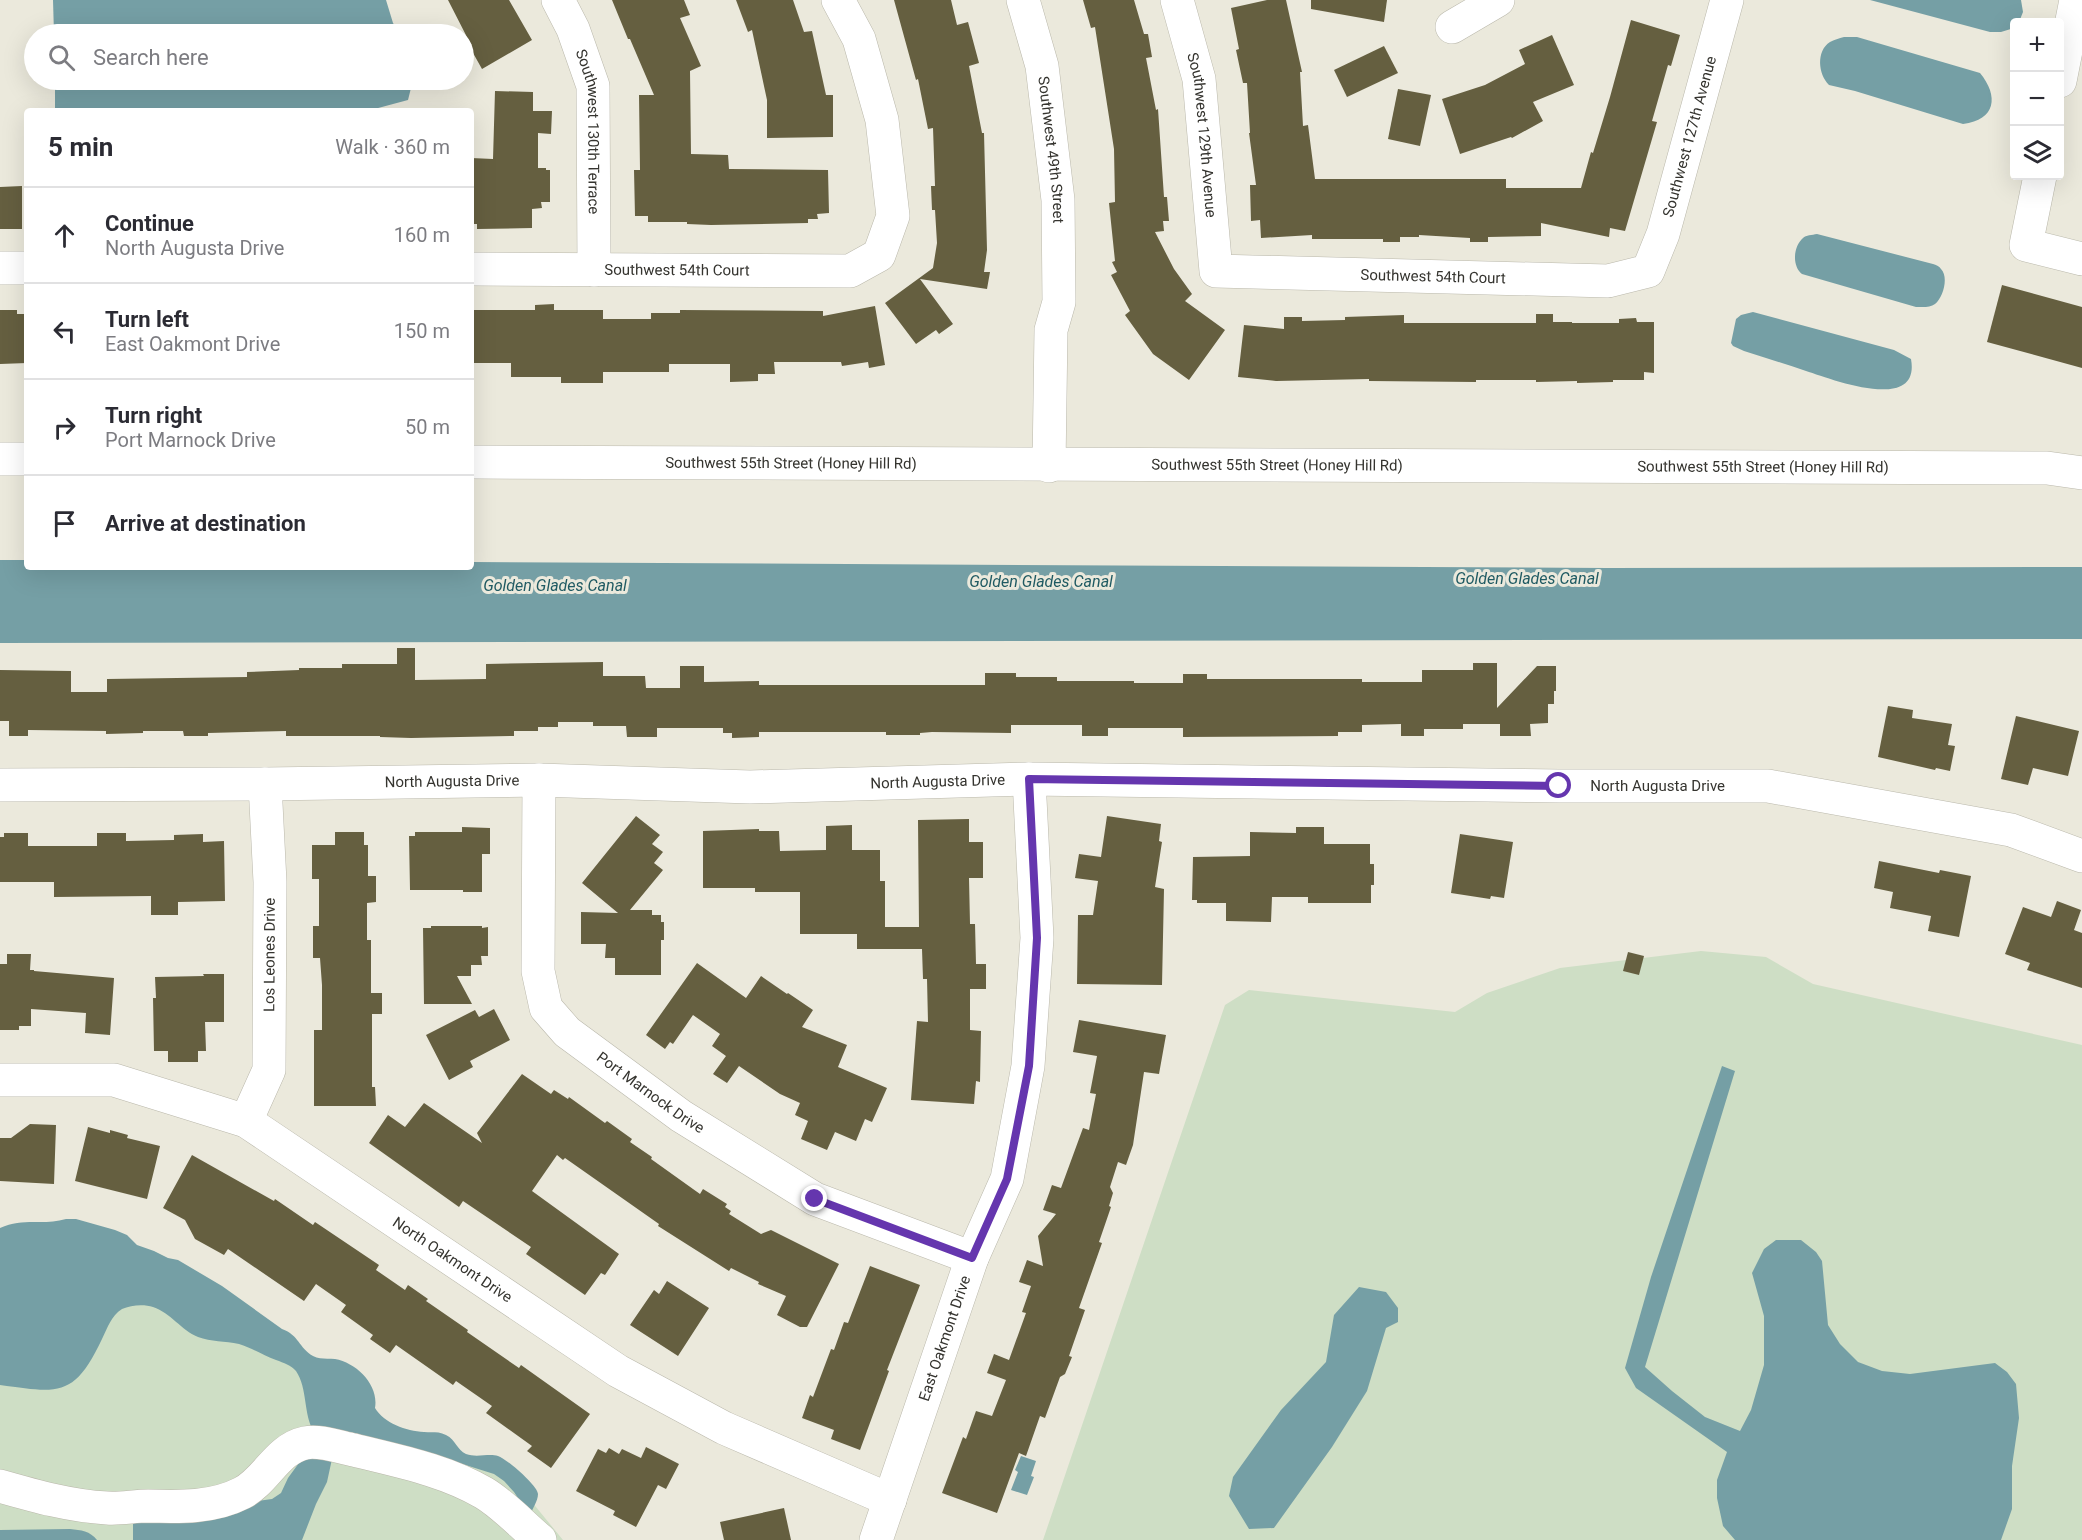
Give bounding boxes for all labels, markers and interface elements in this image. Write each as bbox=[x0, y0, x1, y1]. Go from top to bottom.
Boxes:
map controls bbox=[2010, 18, 2064, 180]
button: + bbox=[2010, 18, 2064, 72]
search box bbox=[24, 24, 474, 90]
icon: search bbox=[45, 41, 78, 74]
text: Search here bbox=[93, 45, 209, 70]
street label: Southwest 130th Terrace bbox=[572, 47, 603, 214]
street label: Southwest 129th Avenue bbox=[1183, 51, 1220, 218]
street label: Southwest 127th Avenue bbox=[1659, 54, 1720, 219]
button: − bbox=[2010, 72, 2064, 126]
street label: Southwest 49th Street bbox=[1034, 75, 1067, 224]
button: layers bbox=[2010, 126, 2064, 180]
text: 5 min bbox=[48, 132, 113, 162]
text: Walk · 360 m bbox=[335, 135, 450, 159]
text: Continue bbox=[105, 211, 194, 236]
icon: ahead bbox=[48, 219, 81, 252]
text: 160 m bbox=[394, 223, 450, 247]
text: North Augusta Drive bbox=[105, 236, 284, 260]
street label: Southwest 54th Court bbox=[604, 261, 750, 279]
street label: Southwest 54th Court bbox=[1360, 266, 1506, 287]
text: Turn left bbox=[105, 307, 189, 332]
icon: left bbox=[48, 315, 81, 348]
text: 150 m bbox=[394, 319, 450, 343]
text: East Oakmont Drive bbox=[105, 332, 280, 356]
text: Turn right bbox=[105, 403, 202, 428]
icon: right bbox=[48, 411, 81, 444]
text: 50 m bbox=[405, 415, 450, 439]
text: Port Marnock Drive bbox=[105, 428, 276, 452]
street label: Southwest 55th Street (Honey Hill Rd) bbox=[665, 454, 917, 473]
street label: Southwest 55th Street (Honey Hill Rd) bbox=[1151, 456, 1403, 475]
street label: Southwest 55th Street (Honey Hill Rd) bbox=[1637, 457, 1889, 476]
icon: arrive bbox=[48, 507, 81, 540]
text: Arrive at destination bbox=[105, 511, 306, 536]
water label: Golden Glades Canal bbox=[1455, 569, 1599, 588]
water label: Golden Glades Canal bbox=[969, 572, 1113, 591]
water label: Golden Glades Canal bbox=[483, 576, 627, 595]
street label: North Augusta Drive bbox=[385, 771, 519, 791]
street label: North Augusta Drive bbox=[870, 771, 1005, 793]
route start bbox=[1545, 772, 1571, 798]
street label: North Augusta Drive bbox=[1590, 777, 1725, 795]
street label: Los Leones Drive bbox=[260, 898, 279, 1012]
street label: Port Marnock Drive bbox=[593, 1048, 708, 1137]
route end bbox=[801, 1185, 827, 1211]
street label: North Oakmont Drive bbox=[389, 1213, 516, 1306]
street label: East Oakmont Drive bbox=[915, 1273, 974, 1404]

